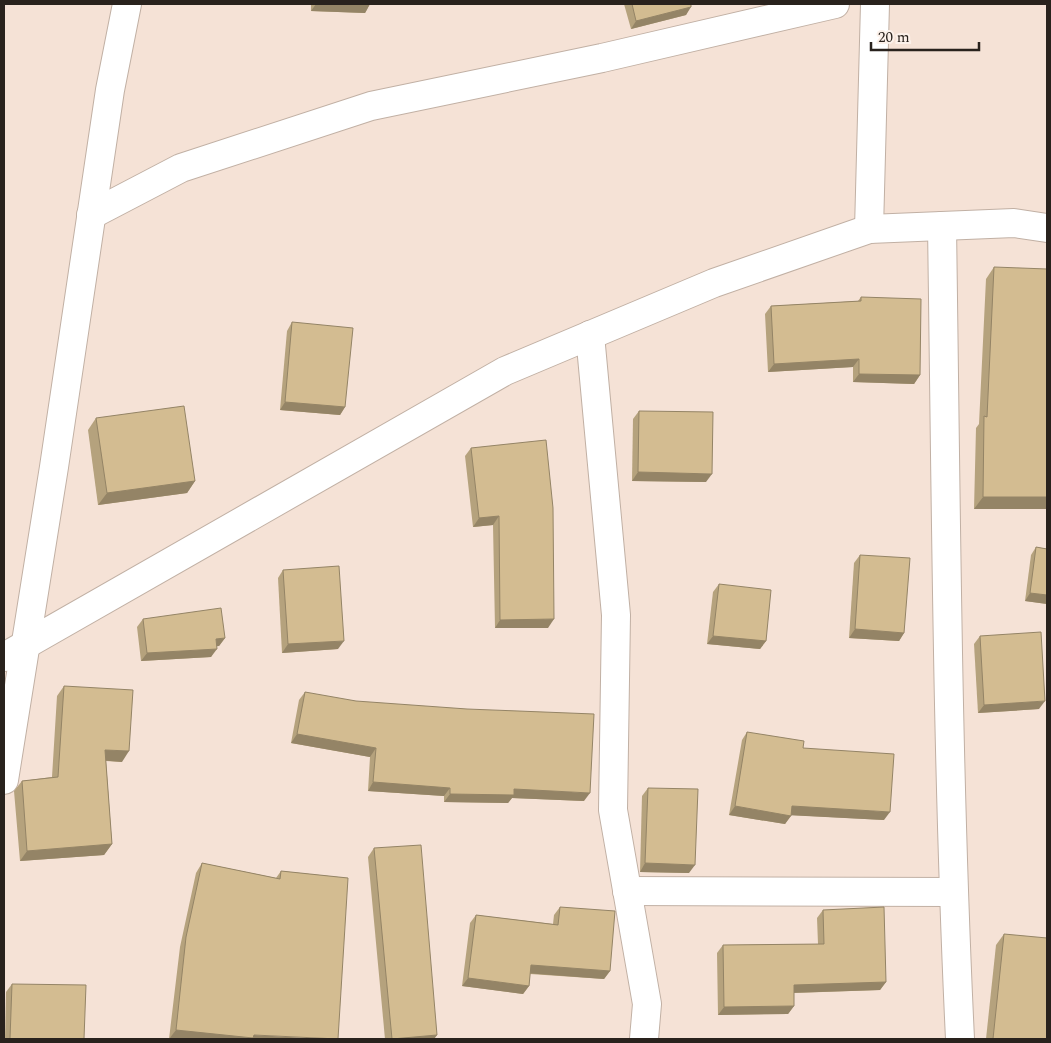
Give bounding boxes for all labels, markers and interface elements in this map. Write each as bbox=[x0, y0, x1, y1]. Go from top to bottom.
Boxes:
scale bar bbox=[871, 20, 978, 52]
text: 20 m bbox=[878, 26, 910, 49]

